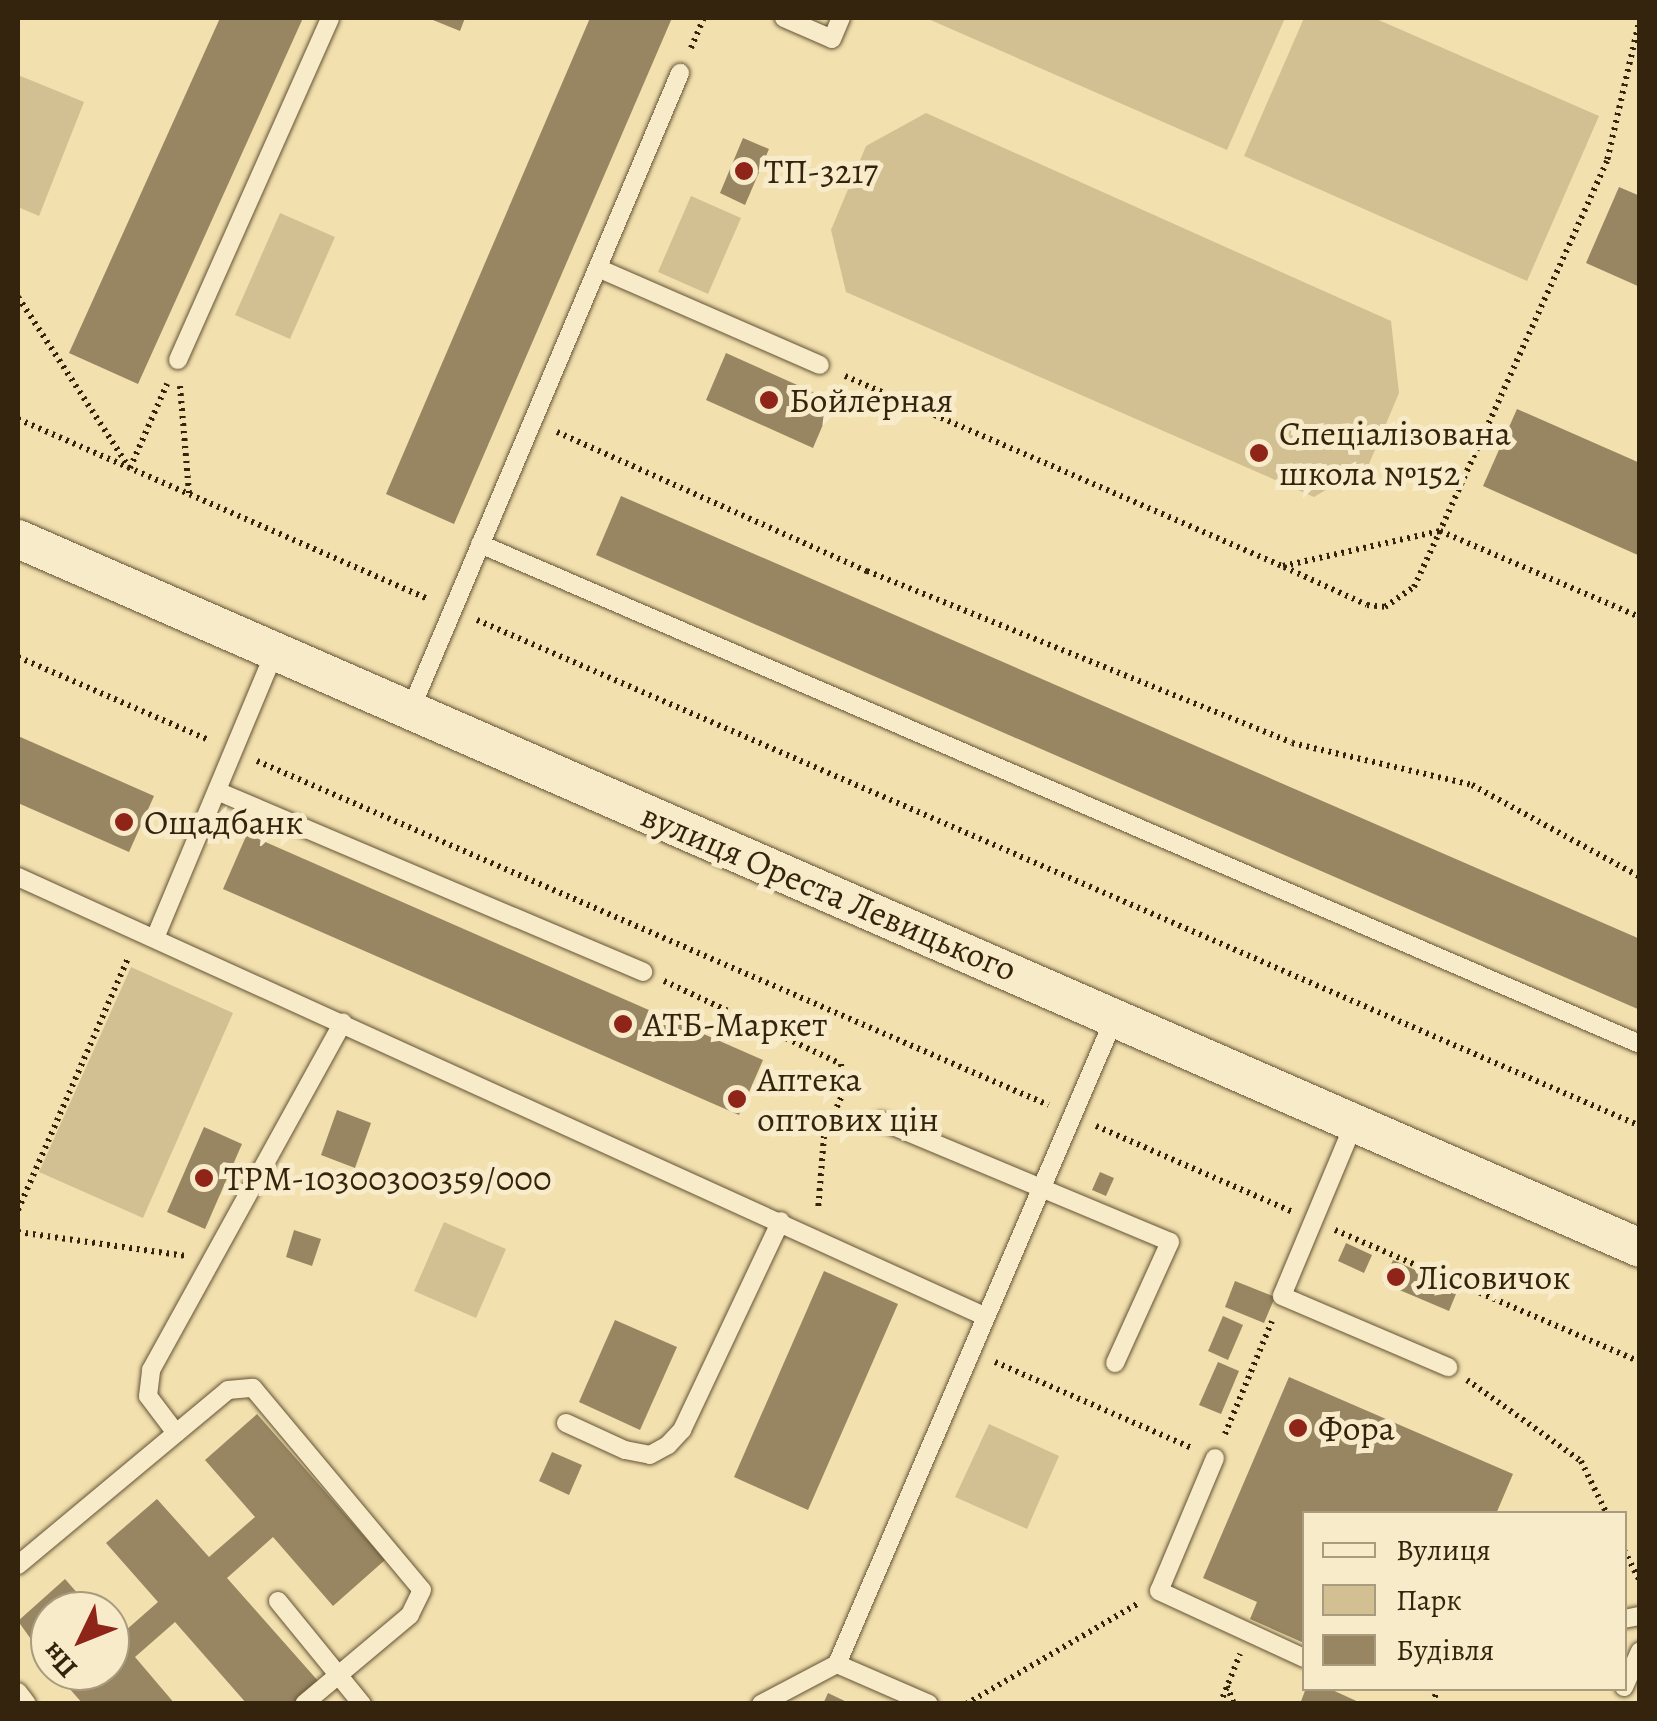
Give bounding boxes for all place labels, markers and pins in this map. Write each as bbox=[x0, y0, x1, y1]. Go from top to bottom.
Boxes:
place label: ТП-3217 bbox=[764, 150, 878, 192]
marker: ТП-3217 bbox=[733, 160, 755, 182]
place label: Бойлерная bbox=[789, 379, 953, 421]
marker: Бойлерная bbox=[758, 389, 780, 411]
place label: Спеціалізована школа №152 bbox=[1279, 412, 1511, 494]
marker: Спеціалізована школа №152 bbox=[1248, 442, 1270, 464]
place label: Ощадбанк bbox=[144, 801, 303, 843]
marker: Ощадбанк bbox=[113, 811, 135, 833]
place label: АТБ-Маркет bbox=[643, 1003, 828, 1045]
marker: АТБ-Маркет bbox=[612, 1013, 634, 1035]
place label: Аптека оптових цін bbox=[757, 1058, 939, 1140]
marker: Аптека оптових цін bbox=[726, 1088, 748, 1110]
place label: ТРМ-10300300359/000 bbox=[224, 1157, 552, 1199]
marker: ТРМ-10300300359/000 bbox=[193, 1167, 215, 1189]
place label: Лісовичок bbox=[1416, 1256, 1570, 1298]
marker: Лісовичок bbox=[1385, 1266, 1407, 1288]
place label: Фора bbox=[1318, 1407, 1395, 1449]
marker: Фора bbox=[1287, 1417, 1309, 1439]

